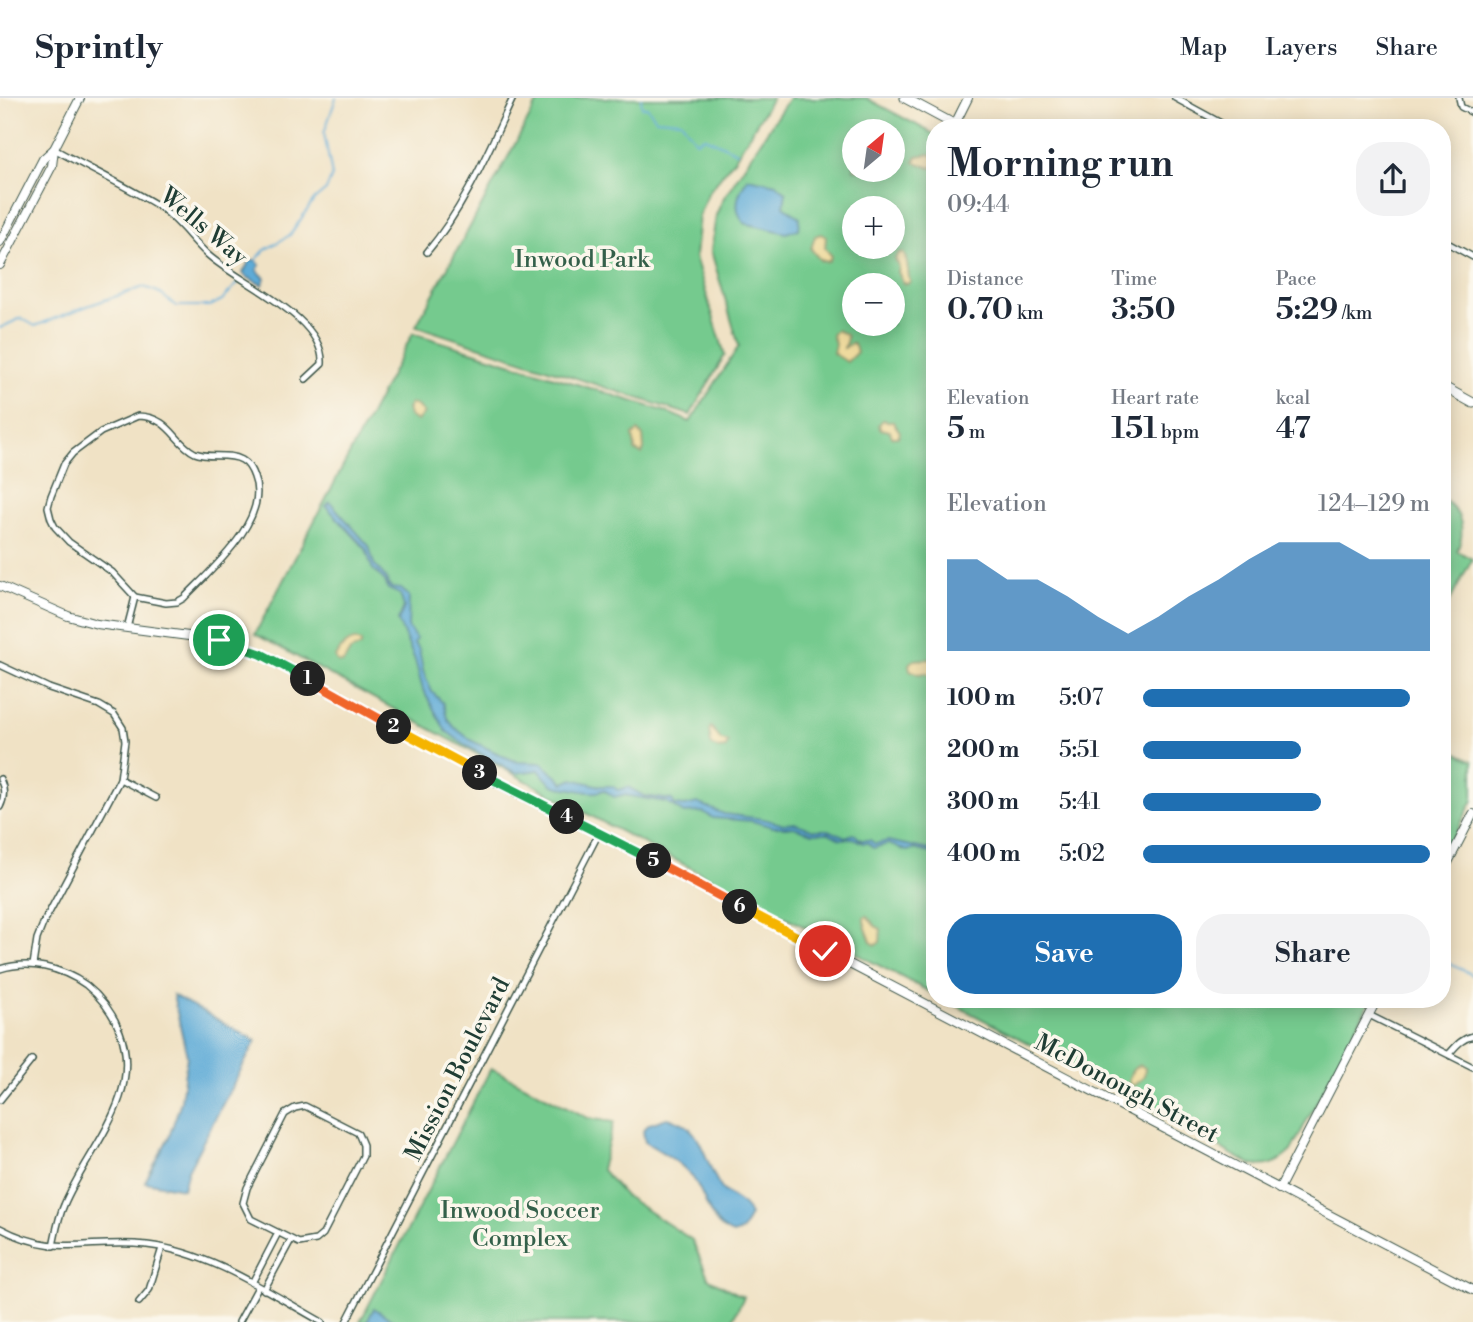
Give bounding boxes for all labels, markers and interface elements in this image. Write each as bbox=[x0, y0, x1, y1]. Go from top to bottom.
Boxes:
text: Sprintly bbox=[35, 28, 163, 69]
text: Map bbox=[1180, 33, 1227, 63]
text: Layers bbox=[1265, 33, 1337, 63]
text: Share bbox=[1375, 33, 1438, 63]
north arrow bbox=[842, 119, 905, 182]
map controls bbox=[842, 119, 905, 336]
text: Morning run bbox=[947, 141, 1173, 188]
button: share bbox=[1356, 142, 1430, 216]
street label: Wells Way bbox=[152, 181, 254, 272]
text: 09:44 bbox=[947, 191, 1009, 219]
button: + bbox=[842, 196, 905, 259]
park label: Inwood Park bbox=[514, 245, 651, 275]
text: Distance bbox=[947, 267, 1024, 291]
text: Time bbox=[1111, 267, 1157, 291]
text: Pace bbox=[1276, 267, 1316, 291]
button: − bbox=[842, 273, 905, 336]
text: 0.70 bbox=[947, 291, 1013, 329]
text: 3:50 bbox=[1111, 291, 1176, 329]
text: 5:29 bbox=[1276, 291, 1338, 329]
text: km bbox=[1013, 301, 1044, 325]
text: /km bbox=[1338, 301, 1372, 325]
text: Elevation bbox=[947, 386, 1029, 410]
text: Heart rate bbox=[1111, 386, 1199, 410]
text: kcal bbox=[1276, 386, 1310, 410]
text: 5 bbox=[947, 410, 965, 448]
text: 151 bbox=[1111, 410, 1157, 448]
text: 47 bbox=[1276, 410, 1311, 448]
text: m bbox=[965, 420, 985, 444]
text: bpm bbox=[1157, 420, 1199, 444]
text: Elevation bbox=[947, 490, 1047, 518]
text: 124–129 m bbox=[1318, 490, 1430, 518]
pin bbox=[189, 610, 249, 670]
icon: arrive bbox=[200, 621, 238, 659]
pin: 1 bbox=[290, 662, 326, 696]
text: 1 bbox=[303, 666, 312, 690]
text: 100 m bbox=[947, 684, 1015, 712]
text: 5:07 bbox=[1059, 684, 1103, 712]
pin: 2 bbox=[376, 710, 412, 744]
text: 2 bbox=[388, 714, 399, 738]
text: 200 m bbox=[947, 736, 1019, 764]
text: 5:51 bbox=[1059, 736, 1099, 764]
pin: 3 bbox=[462, 756, 498, 790]
text: 3 bbox=[474, 760, 485, 784]
text: 300 m bbox=[947, 788, 1019, 816]
text: 5:41 bbox=[1059, 788, 1100, 816]
pin: 4 bbox=[550, 800, 584, 834]
text: 4 bbox=[560, 804, 573, 828]
text: 400 m bbox=[947, 840, 1020, 868]
text: 5:02 bbox=[1059, 840, 1105, 868]
pin: 5 bbox=[636, 844, 672, 878]
text: 5 bbox=[648, 848, 659, 872]
pin: 6 bbox=[722, 890, 758, 924]
text: 6 bbox=[734, 894, 745, 918]
button: Save bbox=[947, 914, 1182, 994]
button: Share bbox=[1196, 914, 1430, 994]
pin bbox=[795, 921, 855, 981]
icon: check bbox=[806, 932, 844, 970]
street label: Mission Boulevard bbox=[399, 972, 517, 1166]
street label: McDonough Street bbox=[1030, 1028, 1224, 1150]
park label: Inwood Soccer Complex bbox=[440, 1196, 600, 1254]

